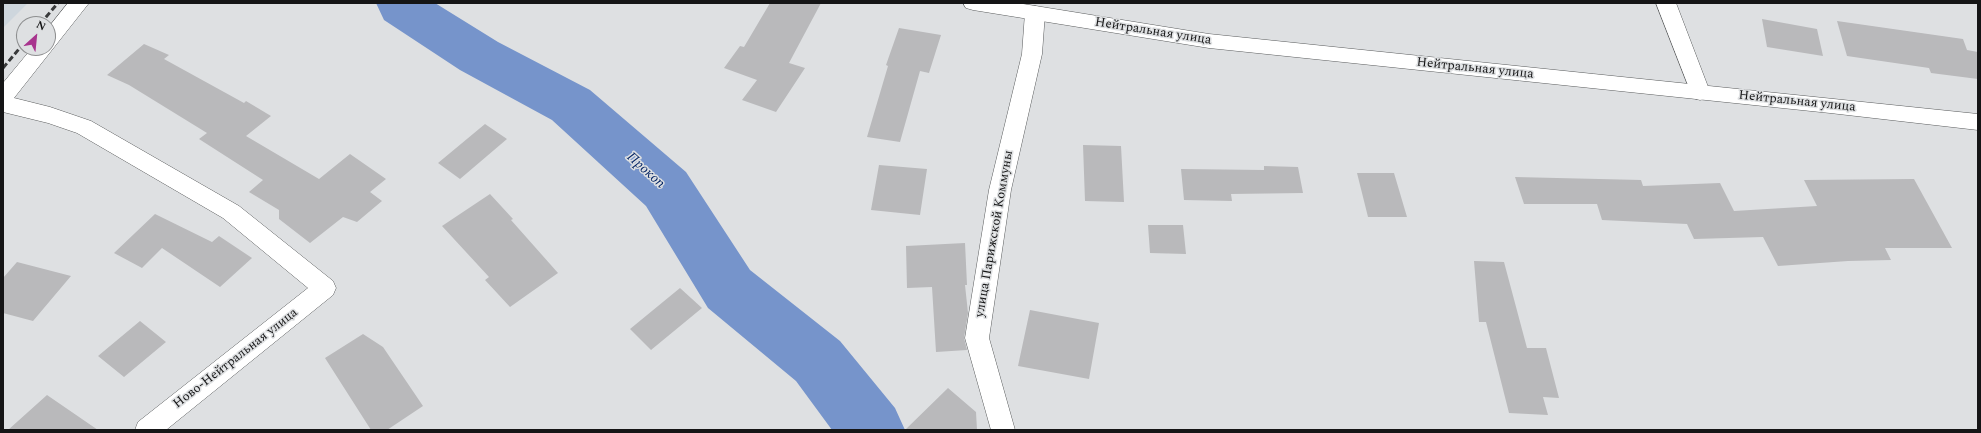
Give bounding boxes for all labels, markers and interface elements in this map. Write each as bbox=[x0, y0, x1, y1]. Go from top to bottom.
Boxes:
street label: Нейтральная улица bbox=[1094, 15, 1212, 49]
north arrow bbox=[16, 16, 56, 56]
text: N bbox=[33, 16, 49, 35]
street label: Нейтральная улица bbox=[1416, 55, 1534, 83]
street label: Нейтральная улица bbox=[1738, 88, 1856, 116]
water label: Прокоп bbox=[622, 149, 668, 193]
street label: улица Парижской Коммуны bbox=[973, 149, 1017, 319]
street label: Ново-Нейтральная улица bbox=[171, 306, 301, 412]

